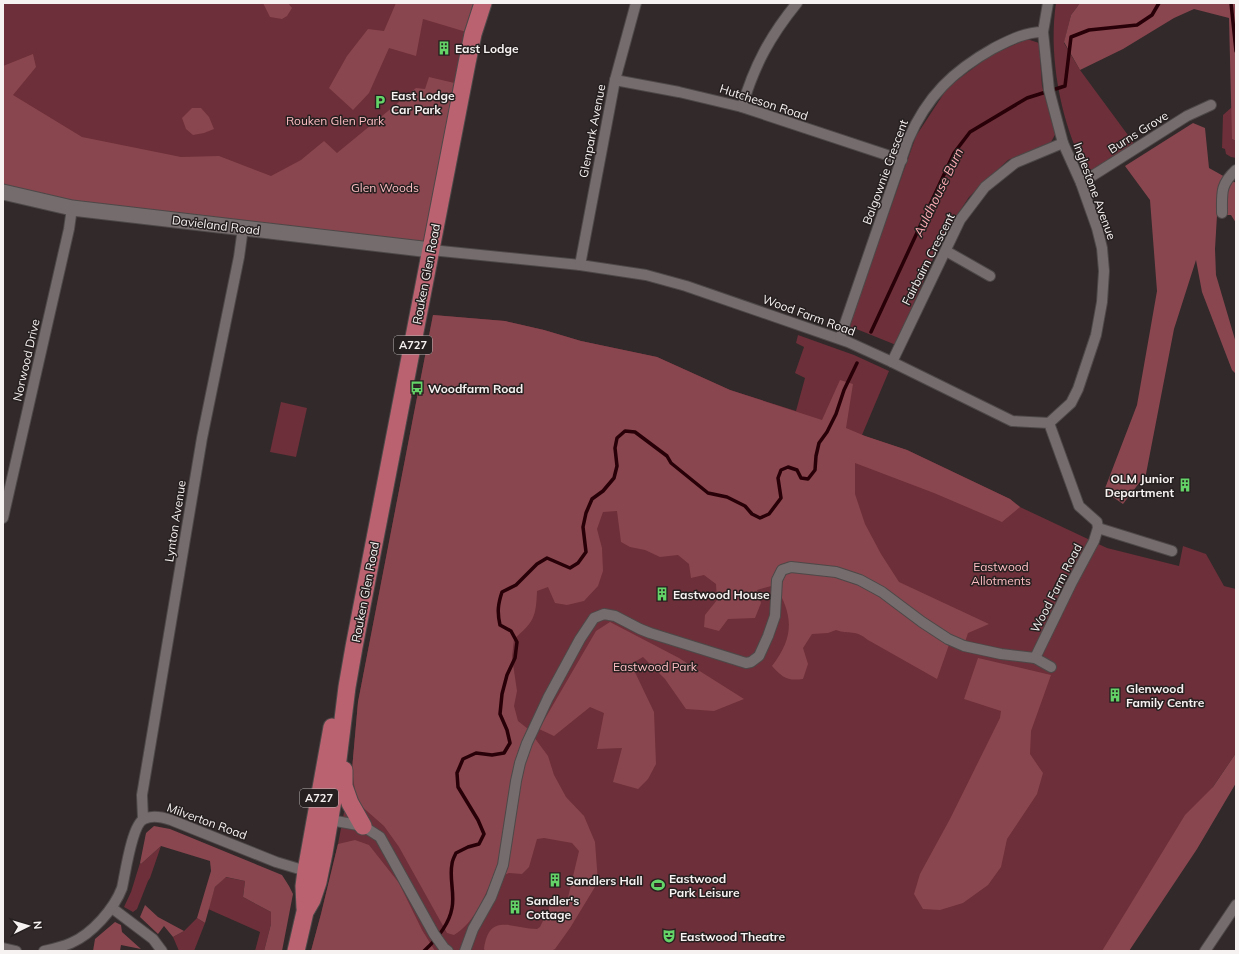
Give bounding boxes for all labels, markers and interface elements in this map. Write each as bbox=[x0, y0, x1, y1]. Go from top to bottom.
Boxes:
building icon: East Lodge bbox=[436, 40, 452, 56]
place label: East Lodge bbox=[455, 41, 519, 56]
street label: Hutcheson Road bbox=[718, 81, 810, 123]
street label: Glenpark Avenue bbox=[576, 83, 608, 179]
place label: East Lodge Car Park bbox=[391, 88, 455, 117]
parking icon: East Lodge Car Park bbox=[372, 94, 388, 110]
street label: Burns Grove bbox=[1105, 108, 1171, 156]
park label: Rouken Glen Park bbox=[286, 113, 385, 128]
street label: Balgownie Crescent bbox=[859, 117, 911, 227]
street label: Inglestone Avenue bbox=[1070, 140, 1120, 242]
water label: Auldhouse Burn bbox=[909, 145, 966, 240]
park label: Glen Woods bbox=[351, 180, 419, 195]
street label: Fairbairn Crescent bbox=[898, 210, 958, 308]
street label: Davieland Road bbox=[171, 212, 261, 238]
street label: Rouken Glen Road bbox=[409, 222, 443, 326]
street label: Wood Farm Road bbox=[760, 291, 858, 339]
street label: Norwood Drive bbox=[9, 317, 43, 403]
road number: A727 bbox=[394, 336, 432, 354]
bus stop icon: Woodfarm Road bbox=[409, 380, 425, 396]
place label: Woodfarm Road bbox=[428, 381, 523, 396]
place label: OLM Junior Department bbox=[1105, 471, 1174, 500]
building icon: OLM Junior Department bbox=[1177, 477, 1193, 493]
street label: Lynton Avenue bbox=[161, 479, 189, 563]
street label: Rouken Glen Road bbox=[348, 540, 382, 644]
street label: Wood Farm Road bbox=[1027, 541, 1085, 635]
park label: Eastwood Allotments bbox=[971, 559, 1031, 588]
building icon: Eastwood House bbox=[654, 586, 670, 602]
place label: Eastwood House bbox=[673, 587, 770, 602]
park label: Eastwood Park bbox=[613, 659, 698, 674]
place label: Glenwood Family Centre bbox=[1126, 681, 1205, 710]
building icon: Glenwood Family Centre bbox=[1107, 687, 1123, 703]
road number: A727 bbox=[300, 789, 338, 807]
street label: Milverton Road bbox=[165, 800, 249, 842]
place label: Eastwood Park Leisure bbox=[669, 871, 740, 900]
building icon: Sandlers Hall bbox=[547, 872, 563, 888]
place label: Sandlers Hall bbox=[566, 873, 643, 888]
sports icon: Eastwood Park Leisure bbox=[650, 877, 666, 893]
place label: Sandler's Cottage bbox=[526, 893, 579, 922]
building icon: Sandler's Cottage bbox=[507, 899, 523, 915]
north arrow bbox=[8, 906, 48, 946]
text: N bbox=[31, 920, 45, 930]
theatre icon: Eastwood Theatre bbox=[661, 928, 677, 944]
place label: Eastwood Theatre bbox=[680, 929, 785, 944]

